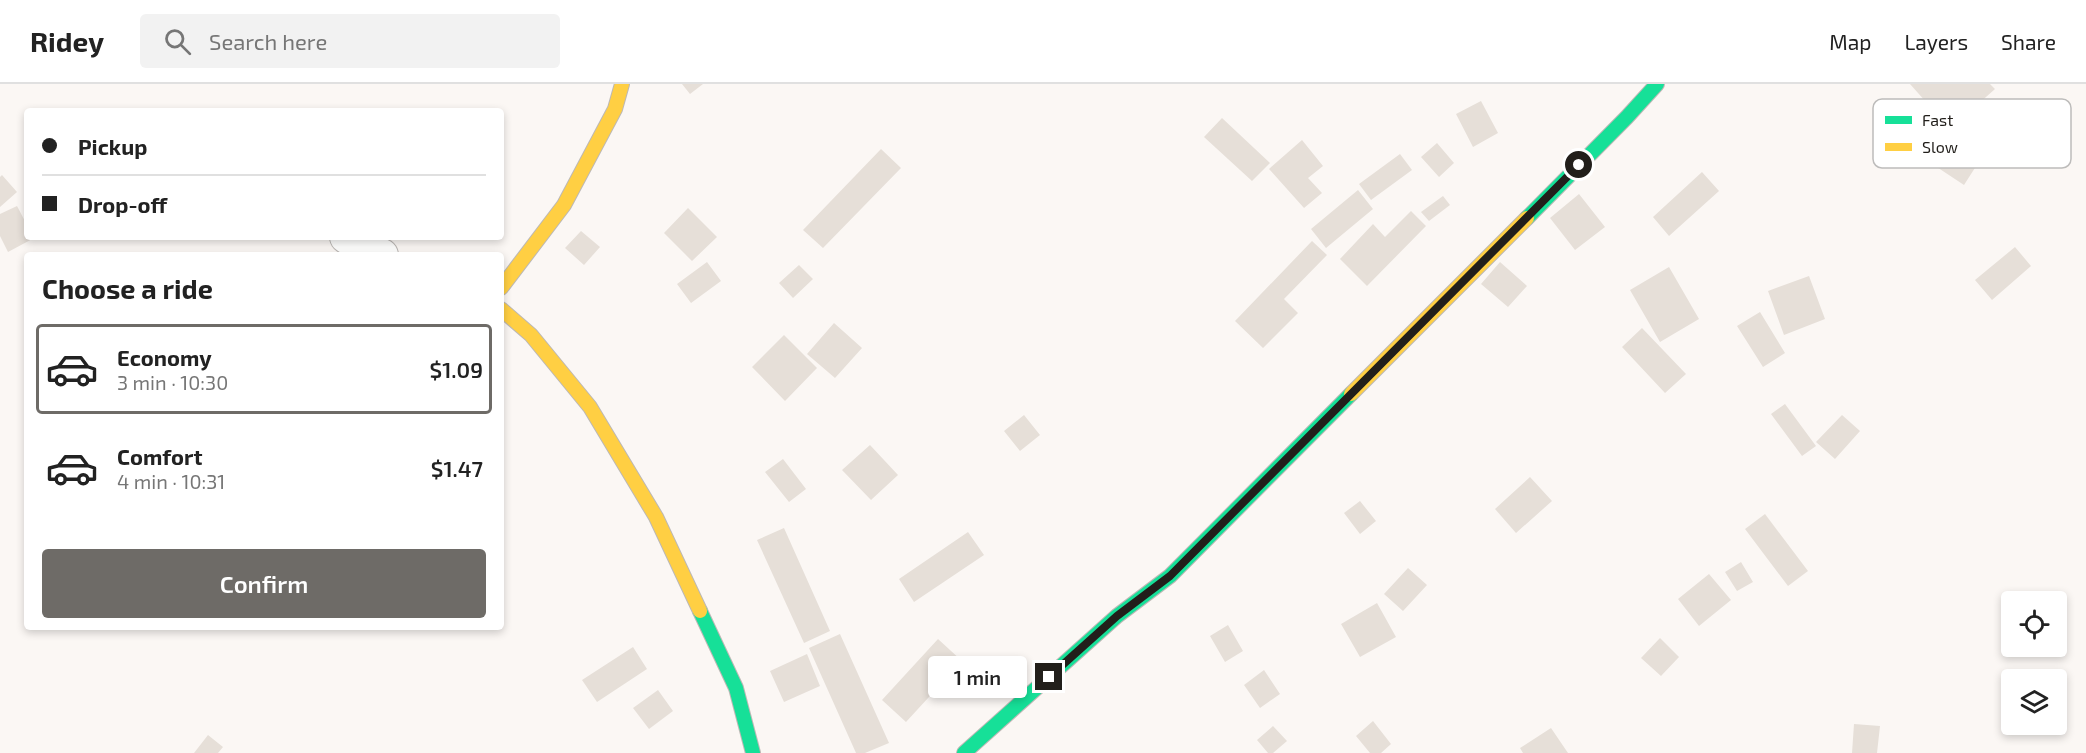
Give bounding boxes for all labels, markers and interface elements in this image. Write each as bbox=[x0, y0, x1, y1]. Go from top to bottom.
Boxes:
search box bbox=[140, 14, 560, 68]
text: Ridey bbox=[30, 24, 104, 58]
icon: search bbox=[161, 25, 194, 58]
text: Search here bbox=[209, 28, 327, 54]
text: Map bbox=[1829, 29, 1871, 54]
text: Layers bbox=[1904, 29, 1968, 54]
text: Share bbox=[2001, 29, 2056, 54]
legend bbox=[1873, 99, 2071, 168]
text: Fast bbox=[1922, 110, 1953, 129]
text: Pickup bbox=[78, 133, 147, 159]
text: Slow bbox=[1922, 137, 1958, 156]
route start bbox=[1565, 151, 1592, 178]
text: Drop-off bbox=[78, 191, 167, 217]
text: Choose a ride bbox=[42, 272, 213, 304]
icon: car bbox=[45, 342, 99, 396]
text: Economy bbox=[117, 344, 212, 370]
text: $1.09 bbox=[430, 356, 483, 382]
text: 3 min · 10:30 bbox=[117, 370, 228, 394]
icon: car bbox=[45, 441, 99, 495]
text: Comfort bbox=[117, 443, 202, 469]
text: $1.47 bbox=[431, 455, 483, 481]
text: 4 min · 10:31 bbox=[117, 469, 225, 493]
button: Confirm bbox=[42, 549, 486, 618]
map controls bbox=[2001, 591, 2067, 735]
button: locate bbox=[2001, 591, 2067, 657]
callout: 1 min bbox=[929, 656, 1028, 698]
route end bbox=[1035, 663, 1062, 690]
text: 1 min bbox=[954, 665, 1001, 689]
button: layers bbox=[2001, 669, 2067, 735]

